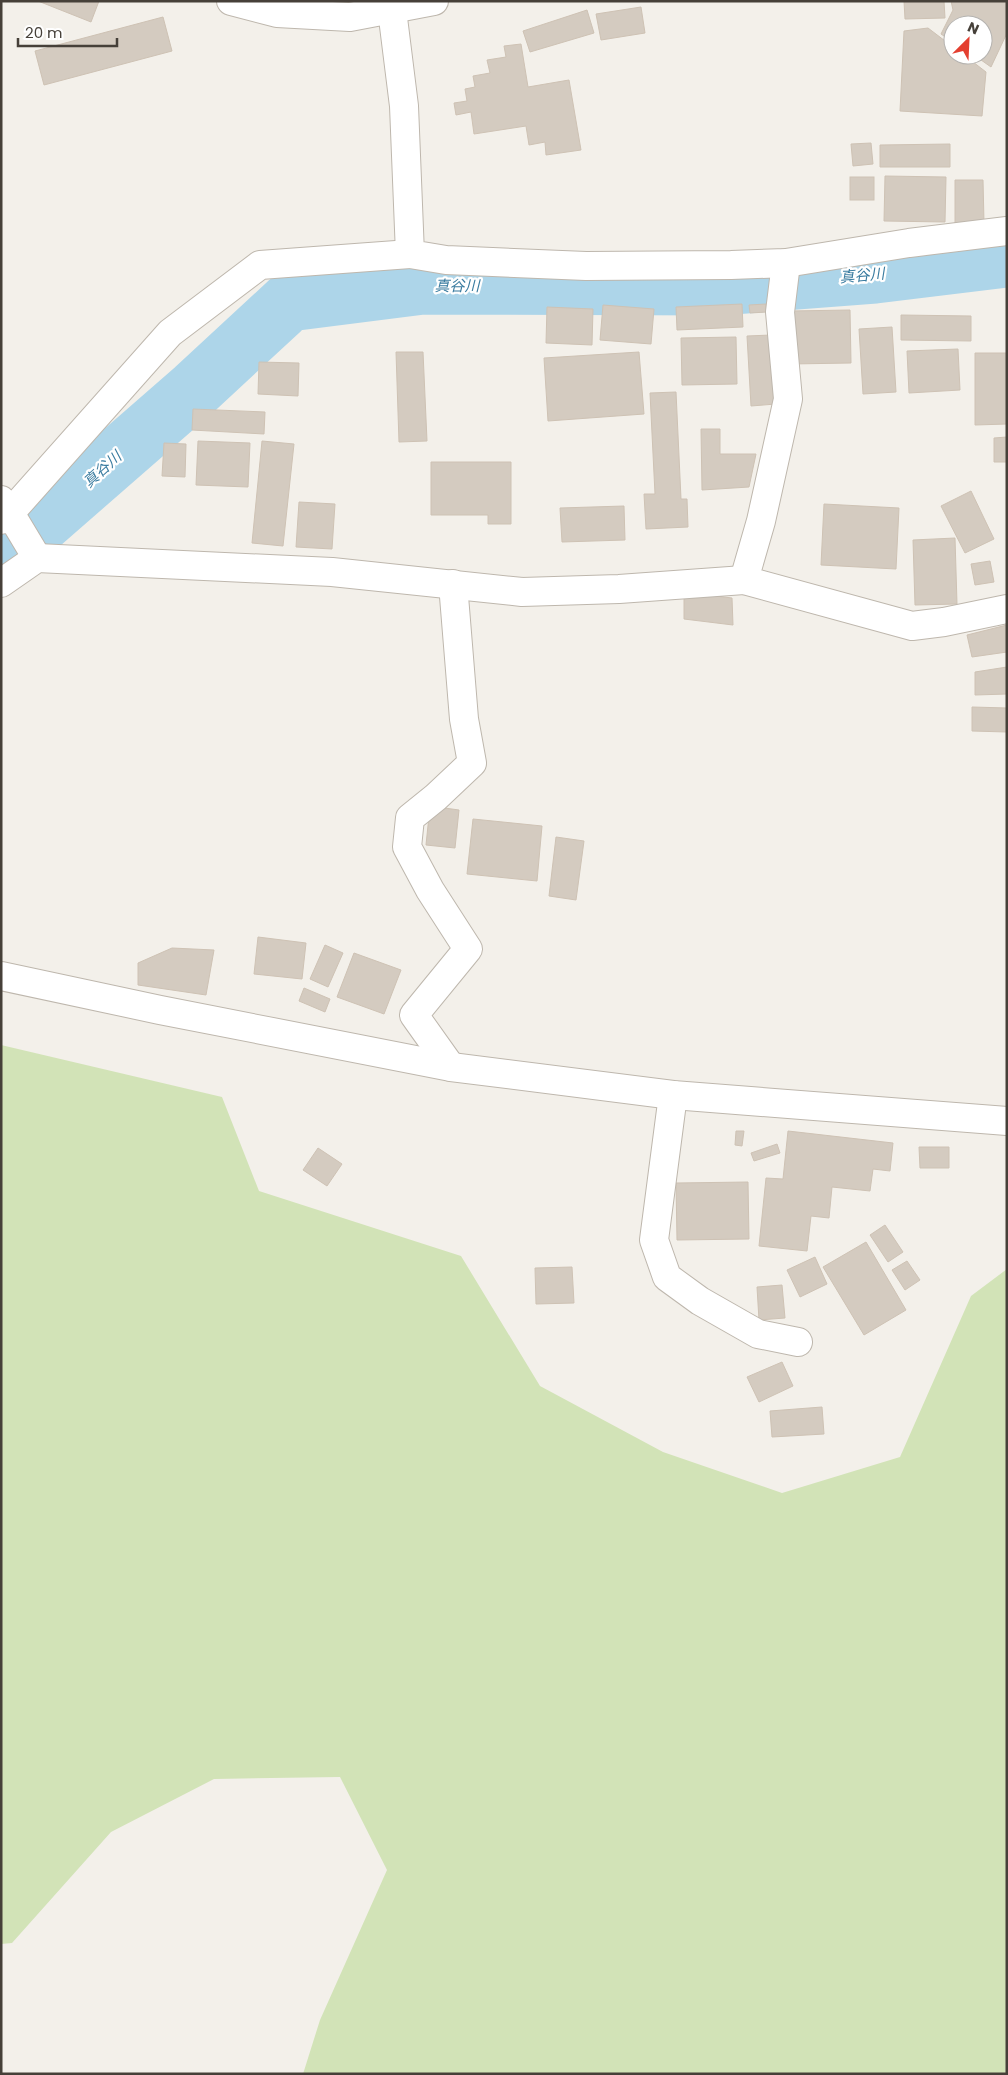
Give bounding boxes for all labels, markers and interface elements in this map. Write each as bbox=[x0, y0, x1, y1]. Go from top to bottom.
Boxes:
scale bar bbox=[18, 15, 116, 47]
north arrow bbox=[943, 15, 993, 65]
text: N bbox=[964, 17, 982, 39]
text: 20 m bbox=[25, 22, 63, 43]
water label: 真谷川 bbox=[839, 262, 887, 287]
water label: 真谷川 bbox=[434, 275, 481, 296]
water label: 真谷川 bbox=[78, 445, 127, 492]

